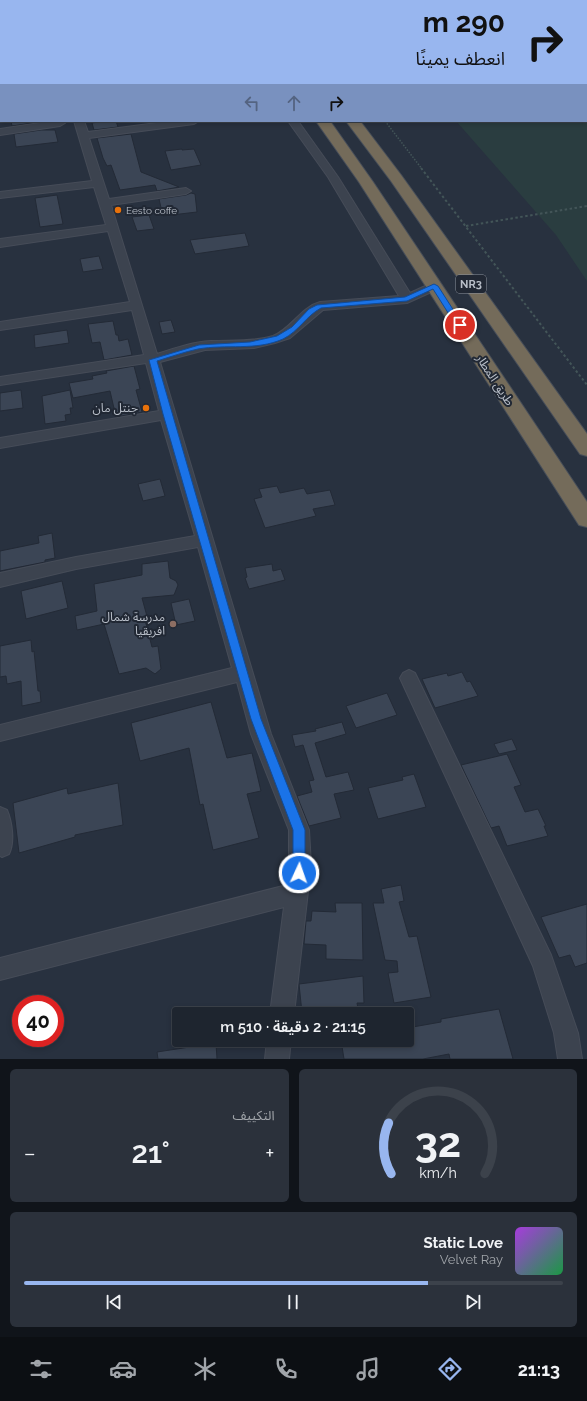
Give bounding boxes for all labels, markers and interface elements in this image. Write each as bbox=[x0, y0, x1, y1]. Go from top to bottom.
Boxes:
text: 290 m bbox=[423, 6, 505, 39]
icon: right bbox=[519, 16, 571, 68]
text: انعطف يمينًا bbox=[415, 48, 505, 69]
icon: left bbox=[241, 92, 263, 114]
icon: ahead bbox=[283, 92, 305, 114]
icon: right bbox=[325, 92, 347, 114]
marker: Eesto coffe bbox=[113, 205, 123, 215]
place label: Eesto coffe bbox=[126, 205, 177, 216]
road number: NR3 bbox=[456, 275, 486, 293]
pin bbox=[443, 308, 477, 342]
icon: arrive bbox=[449, 314, 471, 336]
street label: طريق المطار bbox=[472, 351, 517, 409]
place label: جنتل مان bbox=[93, 401, 138, 415]
marker: جنتل مان bbox=[141, 403, 151, 413]
place label: مدرسة شمال افريقيا bbox=[102, 610, 165, 638]
marker: مدرسة شمال افريقيا bbox=[168, 619, 178, 629]
position arrow bbox=[278, 852, 320, 894]
speed limit sign: 40 bbox=[12, 995, 64, 1047]
text: 21:15 · 2 دقيقة · 510 m bbox=[220, 1018, 366, 1036]
text: التكييف bbox=[233, 1108, 275, 1123]
text: 32 bbox=[414, 1117, 461, 1166]
text: 21° bbox=[131, 1135, 170, 1170]
text: − bbox=[24, 1140, 36, 1166]
text: + bbox=[265, 1140, 275, 1166]
text: km/h bbox=[419, 1164, 457, 1180]
text: Static Love bbox=[424, 1234, 503, 1252]
text: Velvet Ray bbox=[440, 1252, 503, 1267]
icon: previous bbox=[103, 1291, 125, 1313]
icon: pause bbox=[282, 1291, 304, 1313]
icon: next bbox=[462, 1291, 484, 1313]
icon: filters bbox=[27, 1355, 55, 1383]
icon: car bbox=[109, 1355, 137, 1383]
icon: climate bbox=[191, 1355, 219, 1383]
icon: phone bbox=[272, 1355, 300, 1383]
icon: music bbox=[354, 1355, 382, 1383]
icon: directions bbox=[436, 1355, 464, 1383]
text: 21:13 bbox=[518, 1359, 560, 1380]

